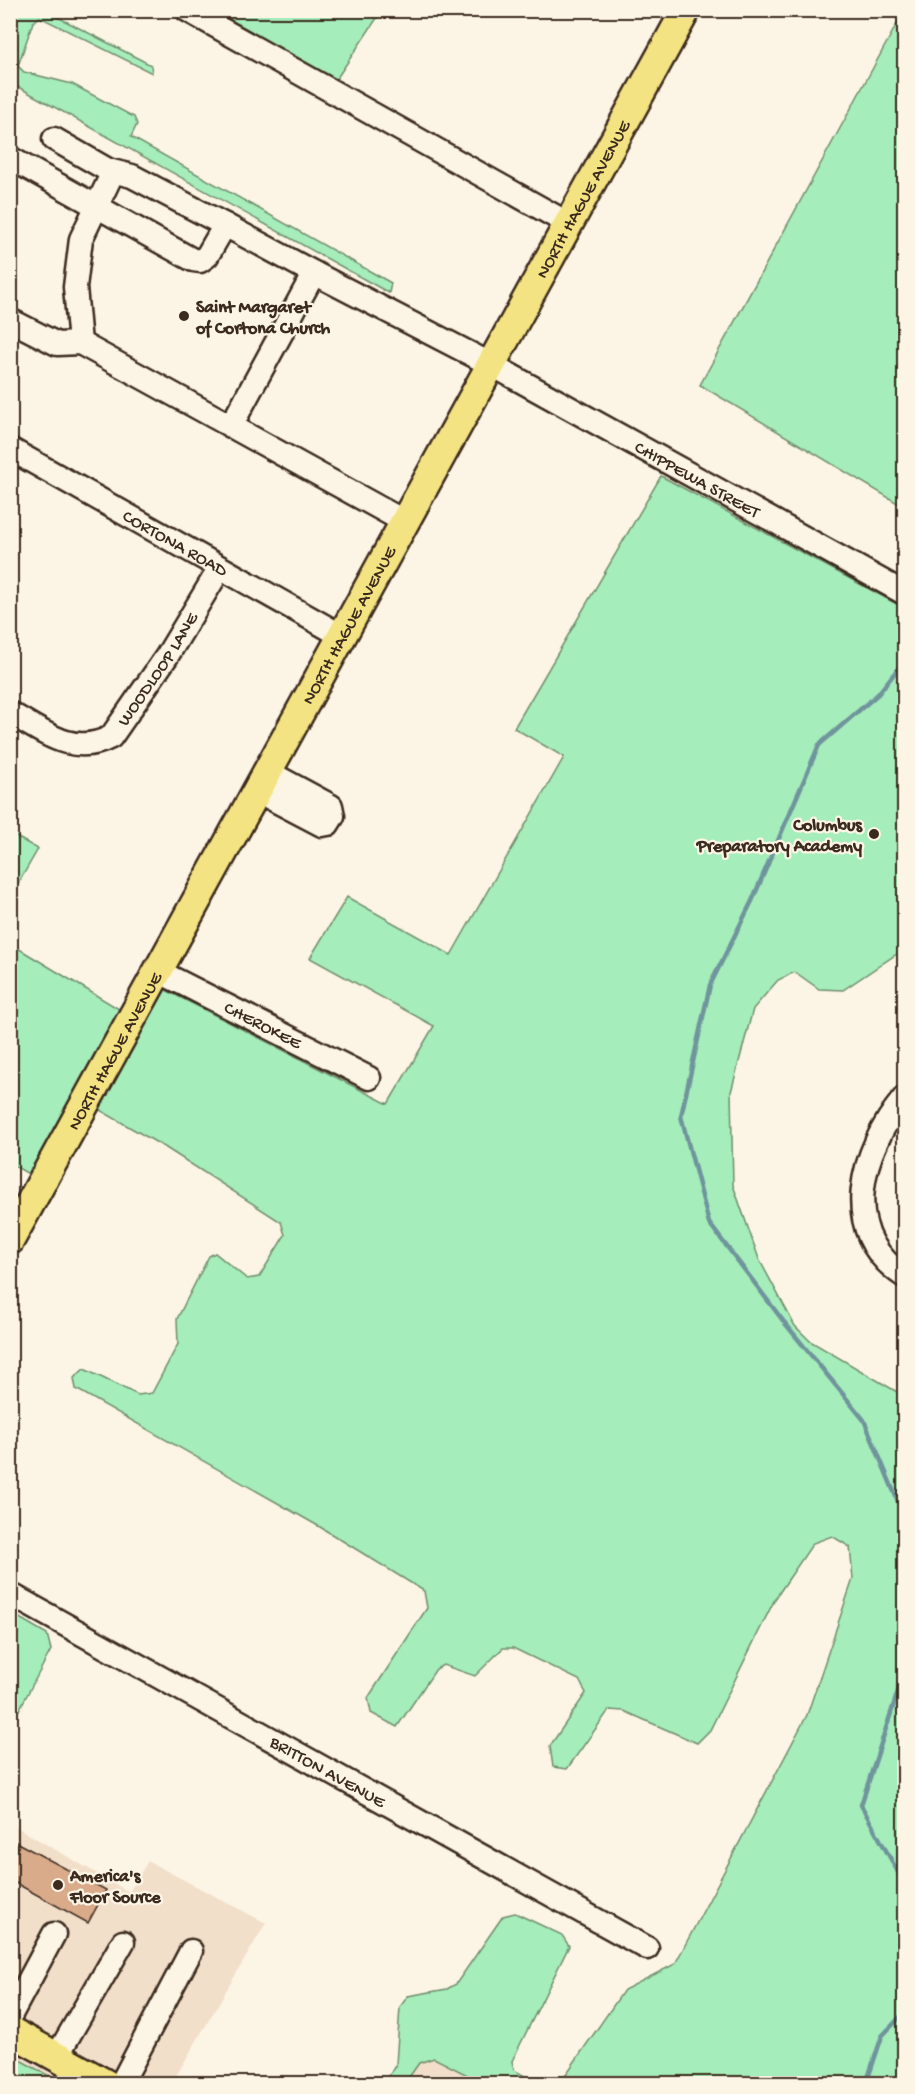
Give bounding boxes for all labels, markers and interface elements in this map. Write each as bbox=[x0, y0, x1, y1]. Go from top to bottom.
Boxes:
street label: NORTH HAGUE AVENUE bbox=[533, 117, 637, 283]
place label: Saint Margaret of Cortona Church bbox=[195, 298, 330, 340]
marker: Saint Margaret of Cortona Church bbox=[177, 309, 191, 323]
street label: CHIPPEWA STREET bbox=[630, 438, 763, 524]
street label: CORTONA ROAD bbox=[118, 507, 231, 582]
street label: NORTH HAGUE AVENUE bbox=[299, 543, 402, 709]
street label: WOODLOOP LANE bbox=[114, 609, 204, 731]
place label: Columbus Preparatory Academy bbox=[696, 816, 863, 858]
marker: Columbus Preparatory Academy bbox=[867, 827, 881, 841]
street label: NORTH HAGUE AVENUE bbox=[64, 969, 168, 1134]
street label: CHEROKEE bbox=[220, 998, 305, 1055]
street label: BRITTON AVENUE bbox=[265, 1732, 389, 1814]
place label: America's Floor Source bbox=[69, 1867, 161, 1909]
marker: America's Floor Source bbox=[51, 1878, 65, 1892]

